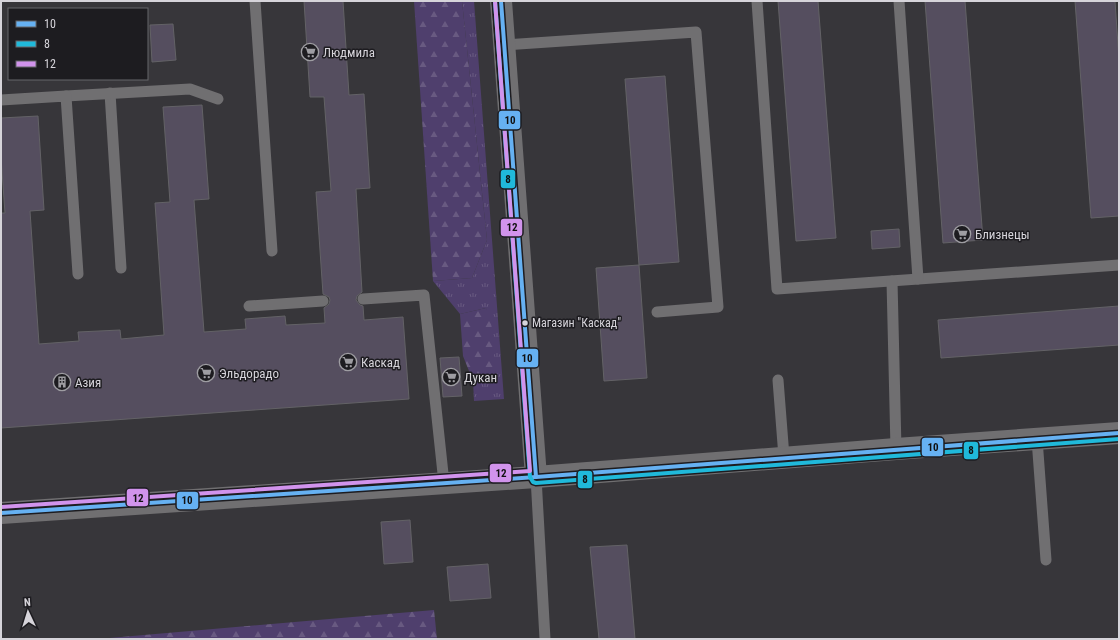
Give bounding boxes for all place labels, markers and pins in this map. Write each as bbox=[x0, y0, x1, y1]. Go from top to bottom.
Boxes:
supermarket icon: Людмила bbox=[300, 42, 320, 62]
place label: Людмила bbox=[323, 45, 375, 60]
supermarket icon: Близнецы bbox=[952, 224, 972, 244]
place label: Близнецы bbox=[975, 227, 1030, 242]
place label: Магазин "Каскад" bbox=[532, 316, 621, 330]
marker: Магазин "Каскад" bbox=[520, 318, 530, 328]
supermarket icon: Каскад bbox=[338, 352, 358, 372]
place label: Каскад bbox=[361, 355, 400, 370]
supermarket icon: Эльдорадо bbox=[196, 363, 216, 383]
place label: Эльдорадо bbox=[219, 366, 279, 381]
supermarket icon: Дукан bbox=[441, 367, 461, 387]
place label: Дукан bbox=[464, 370, 497, 385]
building icon: Азия bbox=[52, 372, 72, 392]
place label: Азия bbox=[75, 375, 101, 390]

